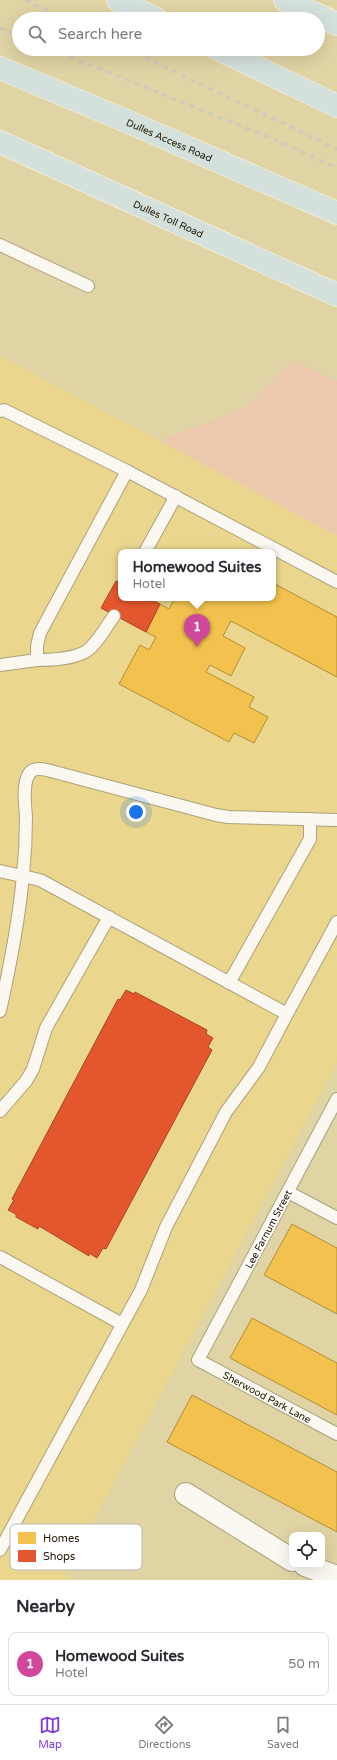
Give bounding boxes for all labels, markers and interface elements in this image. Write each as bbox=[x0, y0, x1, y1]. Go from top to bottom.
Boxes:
search box bbox=[12, 12, 325, 56]
icon: search bbox=[26, 23, 48, 45]
text: Search here bbox=[58, 25, 142, 43]
street label: Dulles Access Road bbox=[124, 117, 214, 165]
street label: Dulles Toll Road bbox=[131, 198, 205, 241]
popup bbox=[118, 549, 276, 601]
text: Homewood Suites bbox=[132, 558, 262, 576]
text: Hotel bbox=[132, 576, 165, 592]
pin: 1 bbox=[184, 614, 210, 647]
your location bbox=[126, 802, 146, 822]
street label: Lee Farnum Street bbox=[243, 1188, 295, 1271]
street label: Sherwood Park Lane bbox=[221, 1369, 313, 1426]
legend bbox=[10, 1524, 142, 1570]
text: Homes bbox=[43, 1532, 79, 1545]
map controls bbox=[289, 1532, 325, 1568]
button: locate bbox=[289, 1532, 325, 1568]
text: Shops bbox=[43, 1550, 75, 1563]
text: Nearby bbox=[16, 1596, 75, 1617]
text: Homewood Suites bbox=[55, 1647, 184, 1665]
text: 1 bbox=[26, 1656, 34, 1672]
text: 50 m bbox=[288, 1656, 320, 1672]
text: Hotel bbox=[55, 1665, 88, 1681]
tab: Map bbox=[38, 1714, 62, 1751]
tab: Directions bbox=[138, 1714, 191, 1751]
tab: Saved bbox=[267, 1714, 299, 1751]

